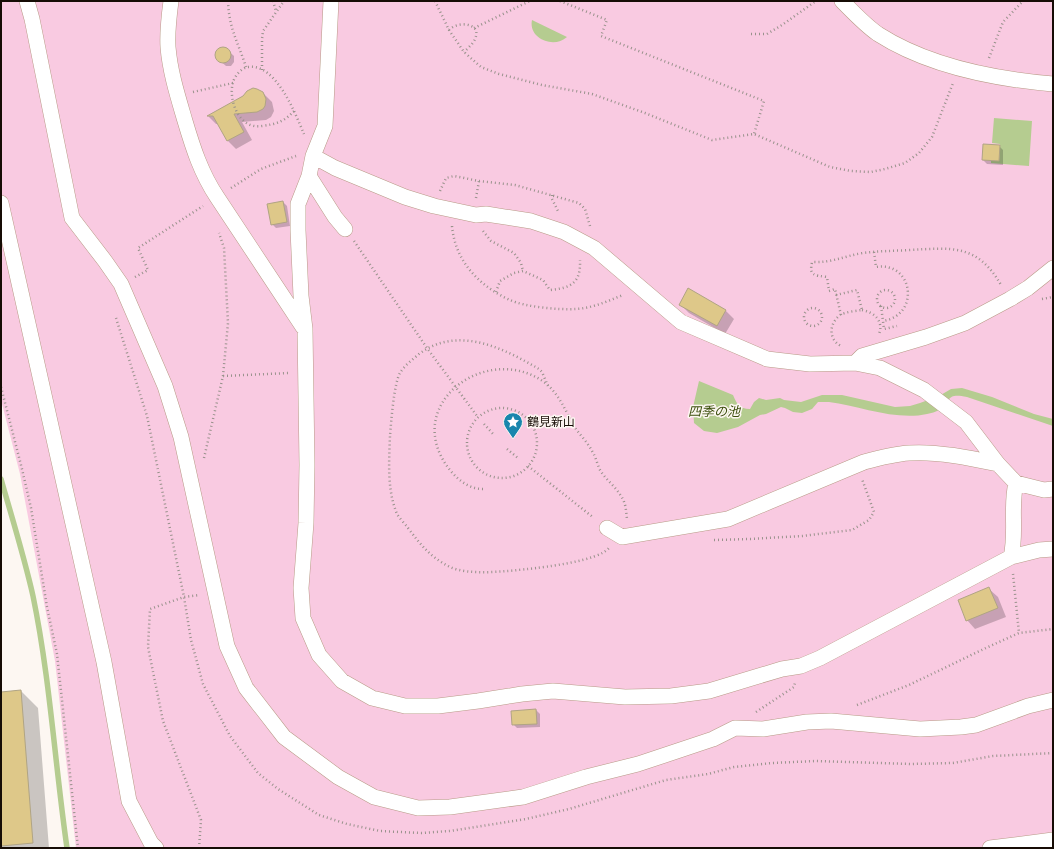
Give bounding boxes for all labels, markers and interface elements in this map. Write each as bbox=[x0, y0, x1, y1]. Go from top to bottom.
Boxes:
water label: 四季の池 bbox=[688, 404, 742, 419]
place icon: 鶴見新山 bbox=[502, 411, 524, 439]
place label: 鶴見新山 bbox=[527, 415, 575, 429]

